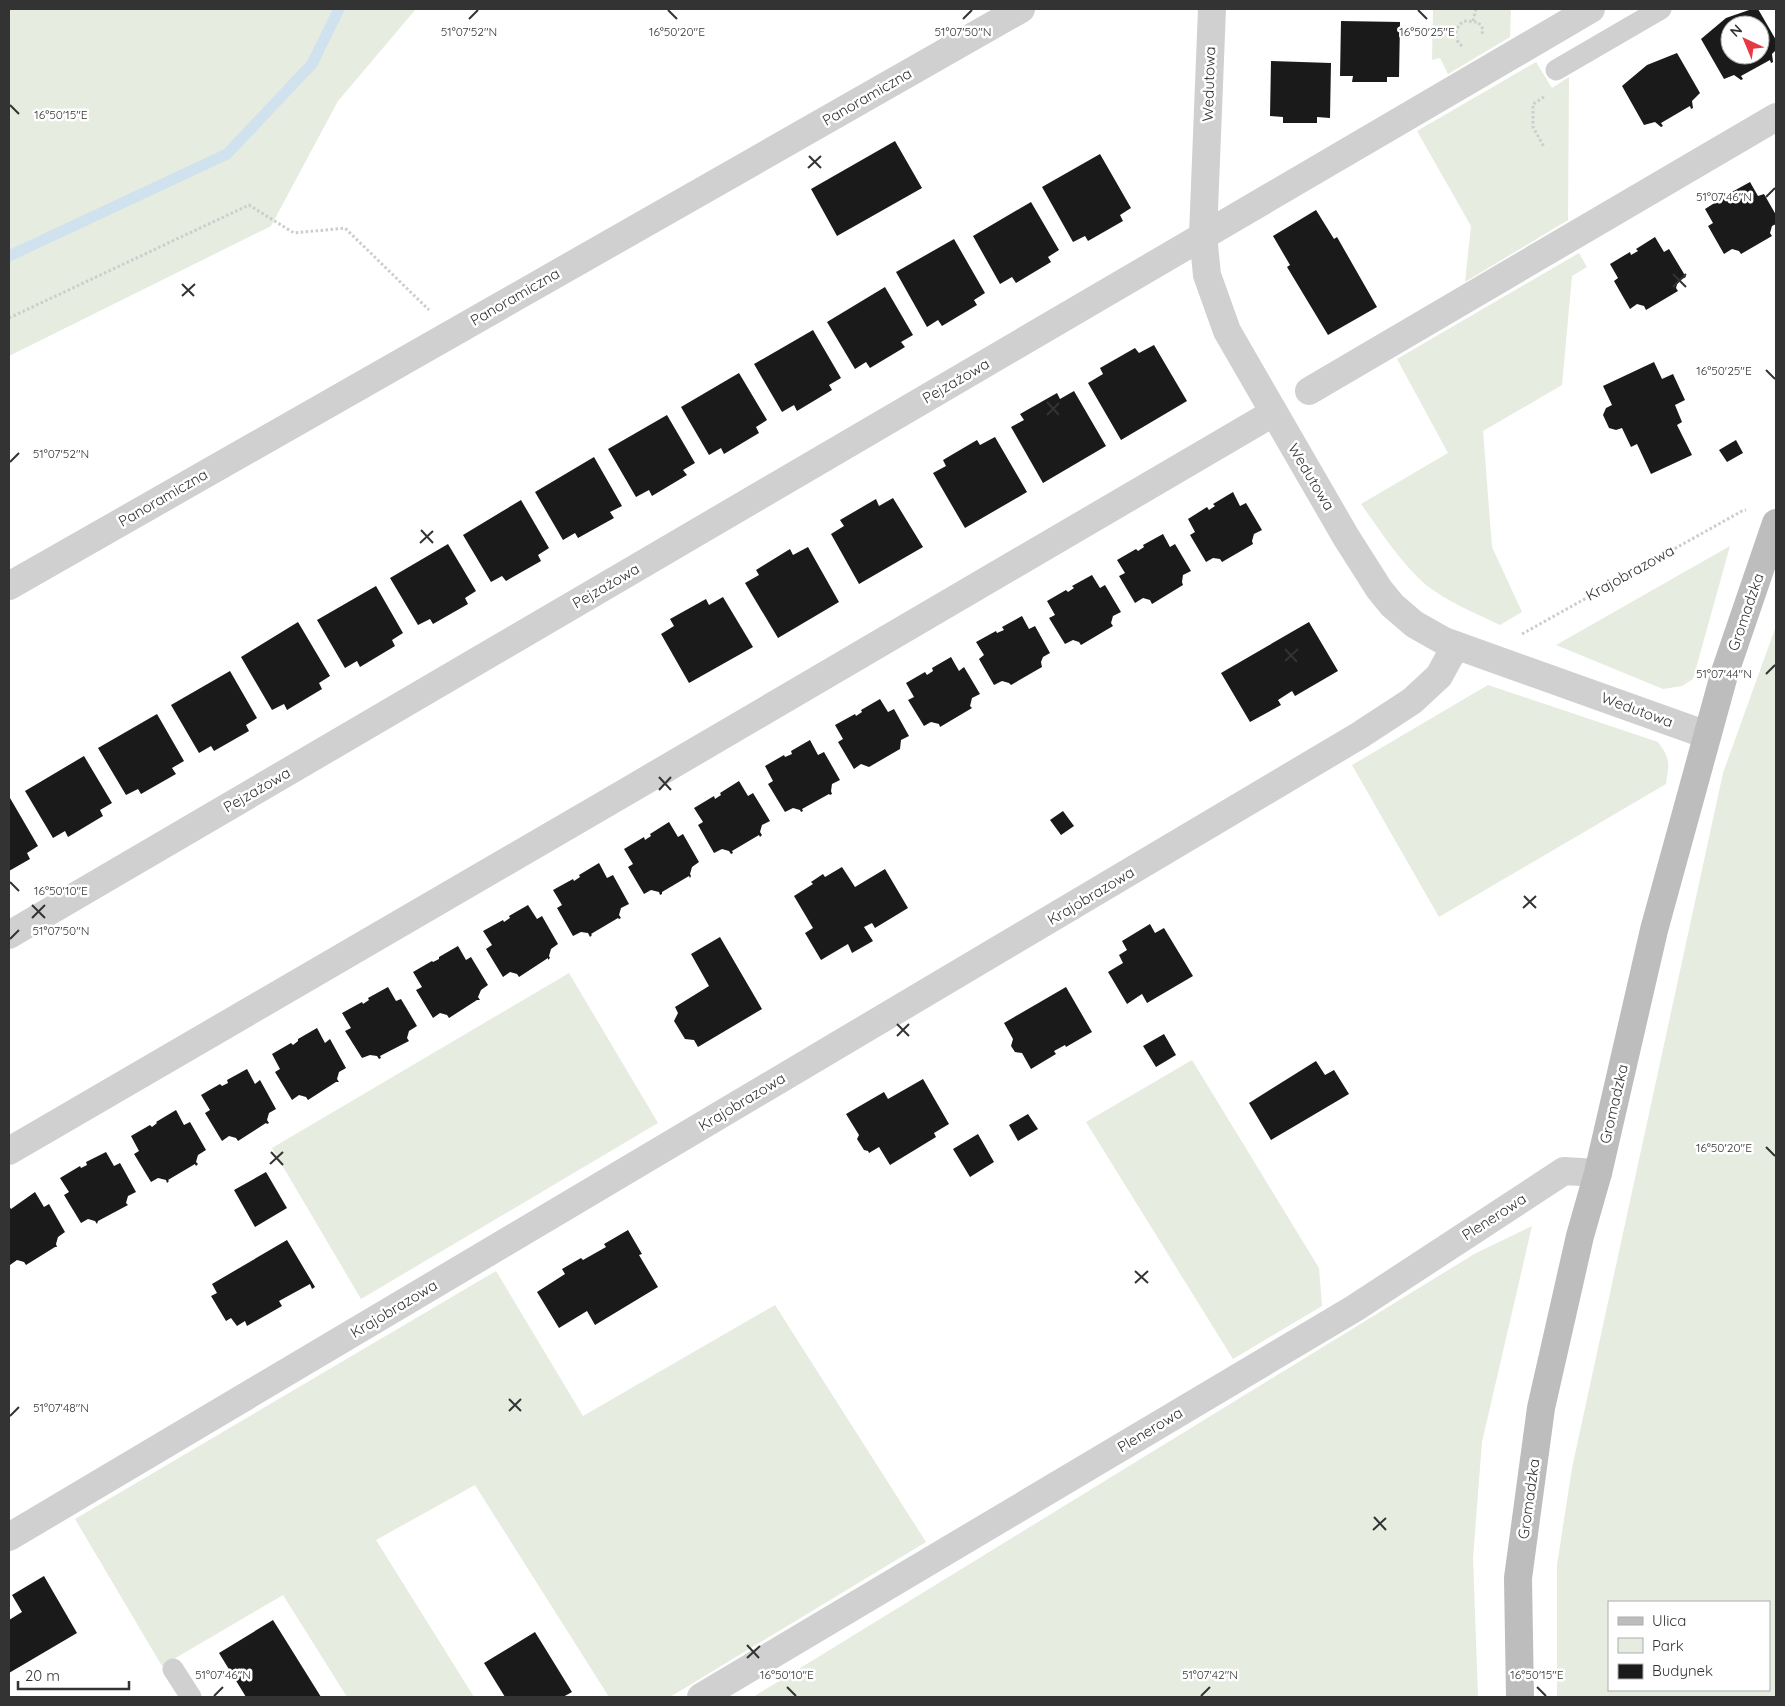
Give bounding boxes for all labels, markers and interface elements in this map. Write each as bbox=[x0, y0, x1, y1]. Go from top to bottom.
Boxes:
north arrow bbox=[1720, 15, 1770, 65]
text: N bbox=[1726, 21, 1746, 41]
text: 51°07'52"N bbox=[441, 24, 497, 39]
text: 16°50'20"E bbox=[649, 24, 705, 39]
text: 51°07'50"N bbox=[935, 24, 991, 39]
text: 16°50'25"E bbox=[1399, 24, 1455, 39]
street label: Wedutowa bbox=[1198, 46, 1219, 122]
street label: Panoramiczna bbox=[819, 63, 915, 130]
text: 16°50'15"E bbox=[34, 107, 88, 122]
text: 51°07'46"N bbox=[1696, 189, 1752, 204]
street label: Panoramiczna bbox=[467, 263, 563, 330]
street label: Pejzażowa bbox=[919, 354, 993, 407]
text: 16°50'25"E bbox=[1696, 363, 1752, 378]
street label: Wedutowa bbox=[1284, 440, 1339, 514]
text: 51°07'52"N bbox=[33, 446, 89, 461]
street label: Panoramiczna bbox=[115, 464, 211, 531]
street label: Krajobrazowa bbox=[1582, 540, 1677, 605]
street label: Pejzażowa bbox=[569, 559, 643, 612]
street label: Gromadzka bbox=[1723, 570, 1768, 653]
text: 51°07'44"N bbox=[1696, 666, 1752, 681]
street label: Wedutowa bbox=[1599, 688, 1676, 731]
street label: Pejzażowa bbox=[220, 763, 294, 816]
street label: Krajobrazowa bbox=[1044, 862, 1138, 929]
text: 16°50'10"E bbox=[34, 883, 88, 898]
text: 51°07'50"N bbox=[33, 923, 89, 938]
street label: Gromadzka bbox=[1595, 1062, 1632, 1146]
street label: Krajobrazowa bbox=[695, 1068, 789, 1135]
text: 16°50'20"E bbox=[1696, 1140, 1752, 1155]
street label: Plenerowa bbox=[1458, 1189, 1529, 1244]
street label: Krajobrazowa bbox=[347, 1275, 441, 1342]
text: 51°07'48"N bbox=[33, 1400, 89, 1415]
street label: Plenerowa bbox=[1114, 1403, 1186, 1456]
street label: Gromadzka bbox=[1513, 1457, 1544, 1540]
legend bbox=[1608, 1601, 1770, 1691]
text: Ulica bbox=[1652, 1611, 1686, 1630]
text: Park bbox=[1652, 1636, 1684, 1655]
scale bar bbox=[18, 1658, 129, 1690]
text: Budynek bbox=[1652, 1661, 1713, 1680]
text: 20 m bbox=[25, 1666, 60, 1685]
text: 51°07'46"N bbox=[195, 1667, 251, 1682]
text: 16°50'10"E bbox=[760, 1667, 814, 1682]
text: 51°07'42"N bbox=[1182, 1667, 1238, 1682]
text: 16°50'15"E bbox=[1510, 1667, 1564, 1682]

